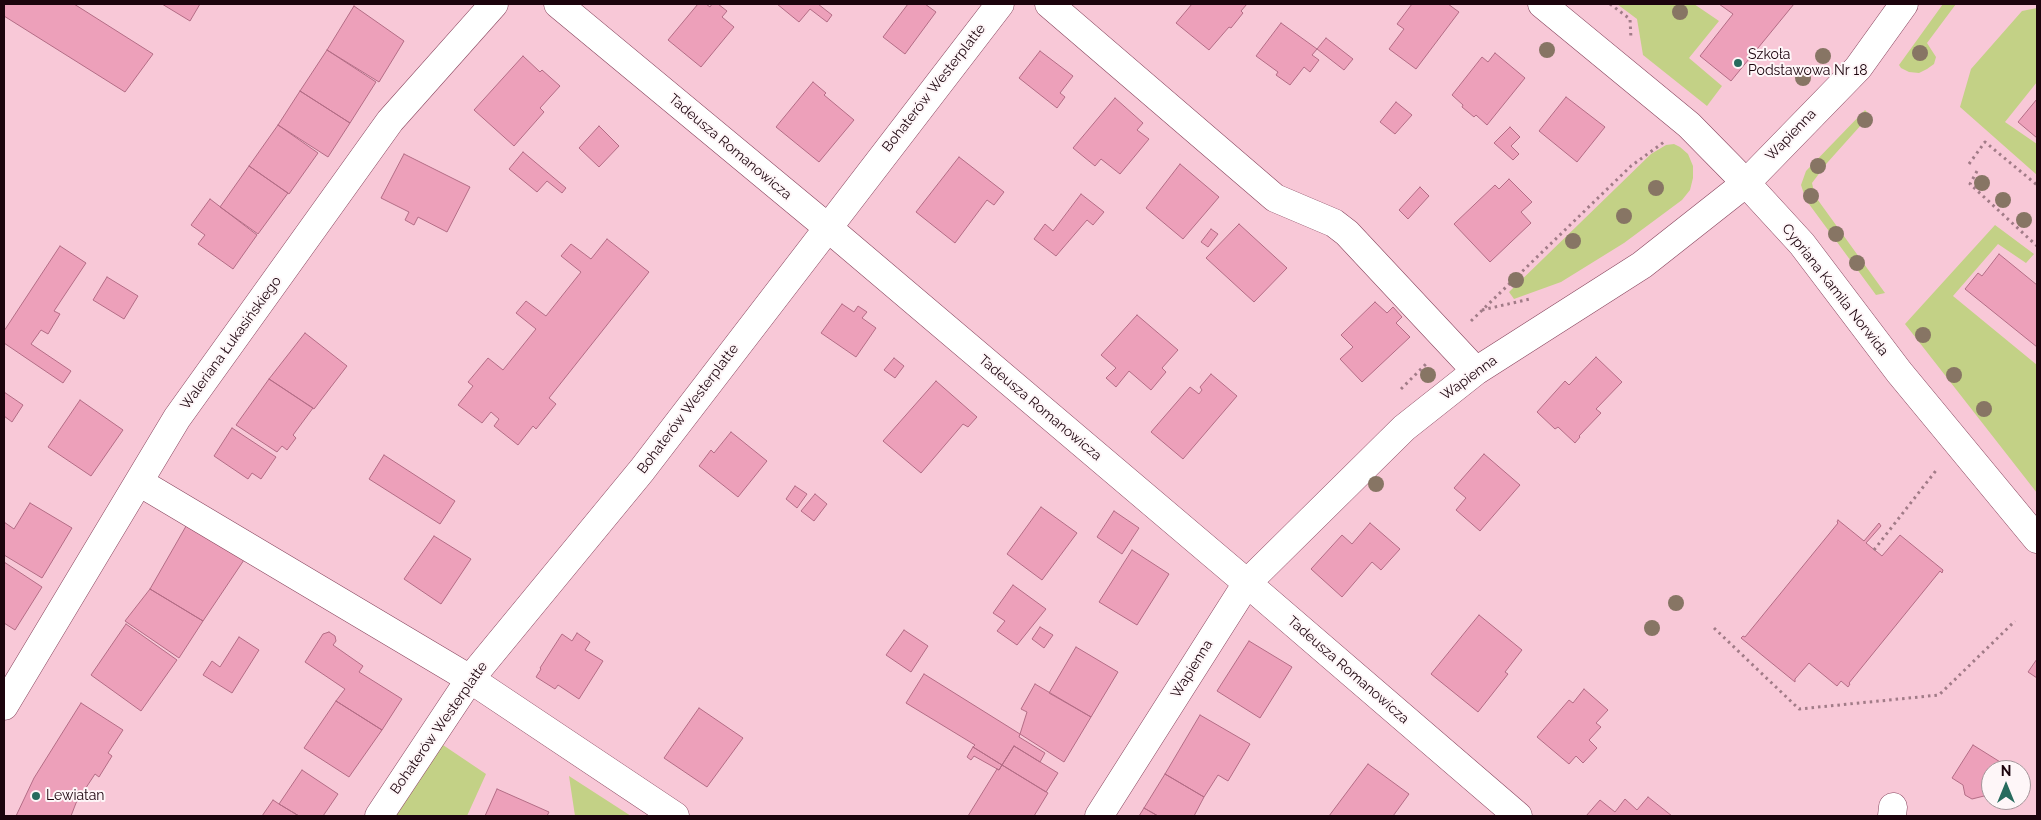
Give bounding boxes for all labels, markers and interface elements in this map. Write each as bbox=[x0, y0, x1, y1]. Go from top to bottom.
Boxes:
street label: Bohaterów Westerplatte bbox=[879, 21, 989, 155]
place label: Szkoła Podstawowa Nr 18 bbox=[1748, 47, 1868, 80]
marker: Szkoła Podstawowa Nr 18 bbox=[1732, 57, 1744, 69]
street label: Tadeusza Romanowicza bbox=[665, 91, 795, 203]
street label: Wapienna bbox=[1762, 106, 1820, 164]
street label: Cypriana Kamila Norwida bbox=[1778, 221, 1892, 359]
street label: Waleriana Łukasińskiego bbox=[177, 273, 285, 413]
street label: Bohaterów Westerplatte bbox=[634, 341, 742, 477]
street label: Tadeusza Romanowicza bbox=[975, 352, 1105, 464]
street label: Wapienna bbox=[1438, 352, 1500, 404]
street label: Tadeusza Romanowicza bbox=[1284, 613, 1412, 727]
street label: Wapienna bbox=[1168, 637, 1216, 701]
street label: Bohaterów Westerplatte bbox=[387, 659, 491, 797]
north arrow bbox=[1981, 760, 2031, 810]
text: N bbox=[2001, 763, 2011, 779]
place label: Lewiatan bbox=[46, 788, 105, 804]
marker: Lewiatan bbox=[30, 790, 42, 802]

